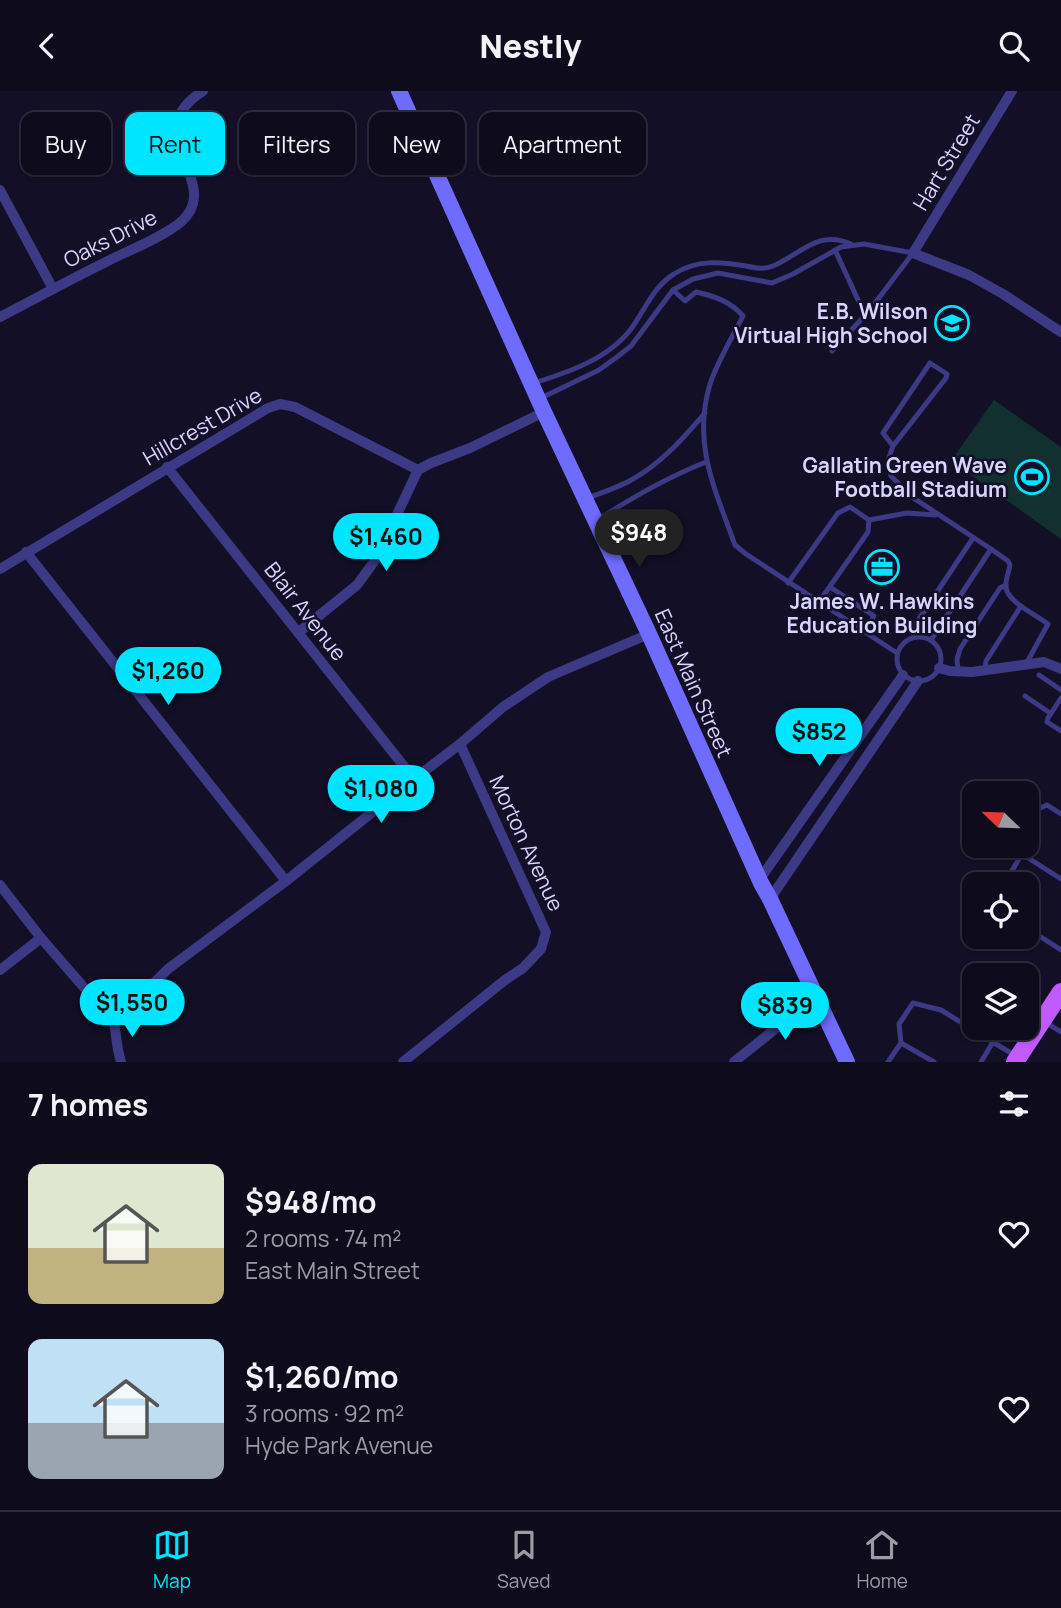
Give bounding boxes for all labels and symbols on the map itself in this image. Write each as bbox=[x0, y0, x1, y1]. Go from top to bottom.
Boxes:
street label: Hart Street bbox=[906, 109, 986, 215]
street label: Oaks Drive bbox=[58, 203, 162, 273]
place label: E.B. Wilson Virtual High School bbox=[734, 297, 928, 349]
school or university icon: E.B. Wilson Virtual High School bbox=[933, 304, 971, 342]
street label: Hillcrest Drive bbox=[137, 381, 267, 471]
place label: Gallatin Green Wave Football Stadium bbox=[802, 451, 1007, 503]
sports icon: Gallatin Green Wave Football Stadium bbox=[1013, 458, 1051, 496]
pin: $948 bbox=[598, 510, 680, 569]
pin: $1,460 bbox=[329, 513, 443, 573]
office icon: James W. Hawkins Education Building bbox=[863, 548, 901, 586]
street label: Blair Avenue bbox=[259, 556, 353, 666]
place label: James W. Hawkins Education Building bbox=[787, 587, 977, 639]
street label: East Main Street bbox=[649, 604, 739, 762]
pin: $1,260 bbox=[111, 647, 225, 707]
pin: $852 bbox=[778, 709, 860, 768]
pin: $1,080 bbox=[324, 765, 438, 825]
street label: Morton Avenue bbox=[483, 771, 571, 915]
north arrow bbox=[962, 781, 1040, 857]
pin: $1,550 bbox=[75, 979, 189, 1039]
pin: $839 bbox=[744, 983, 826, 1042]

